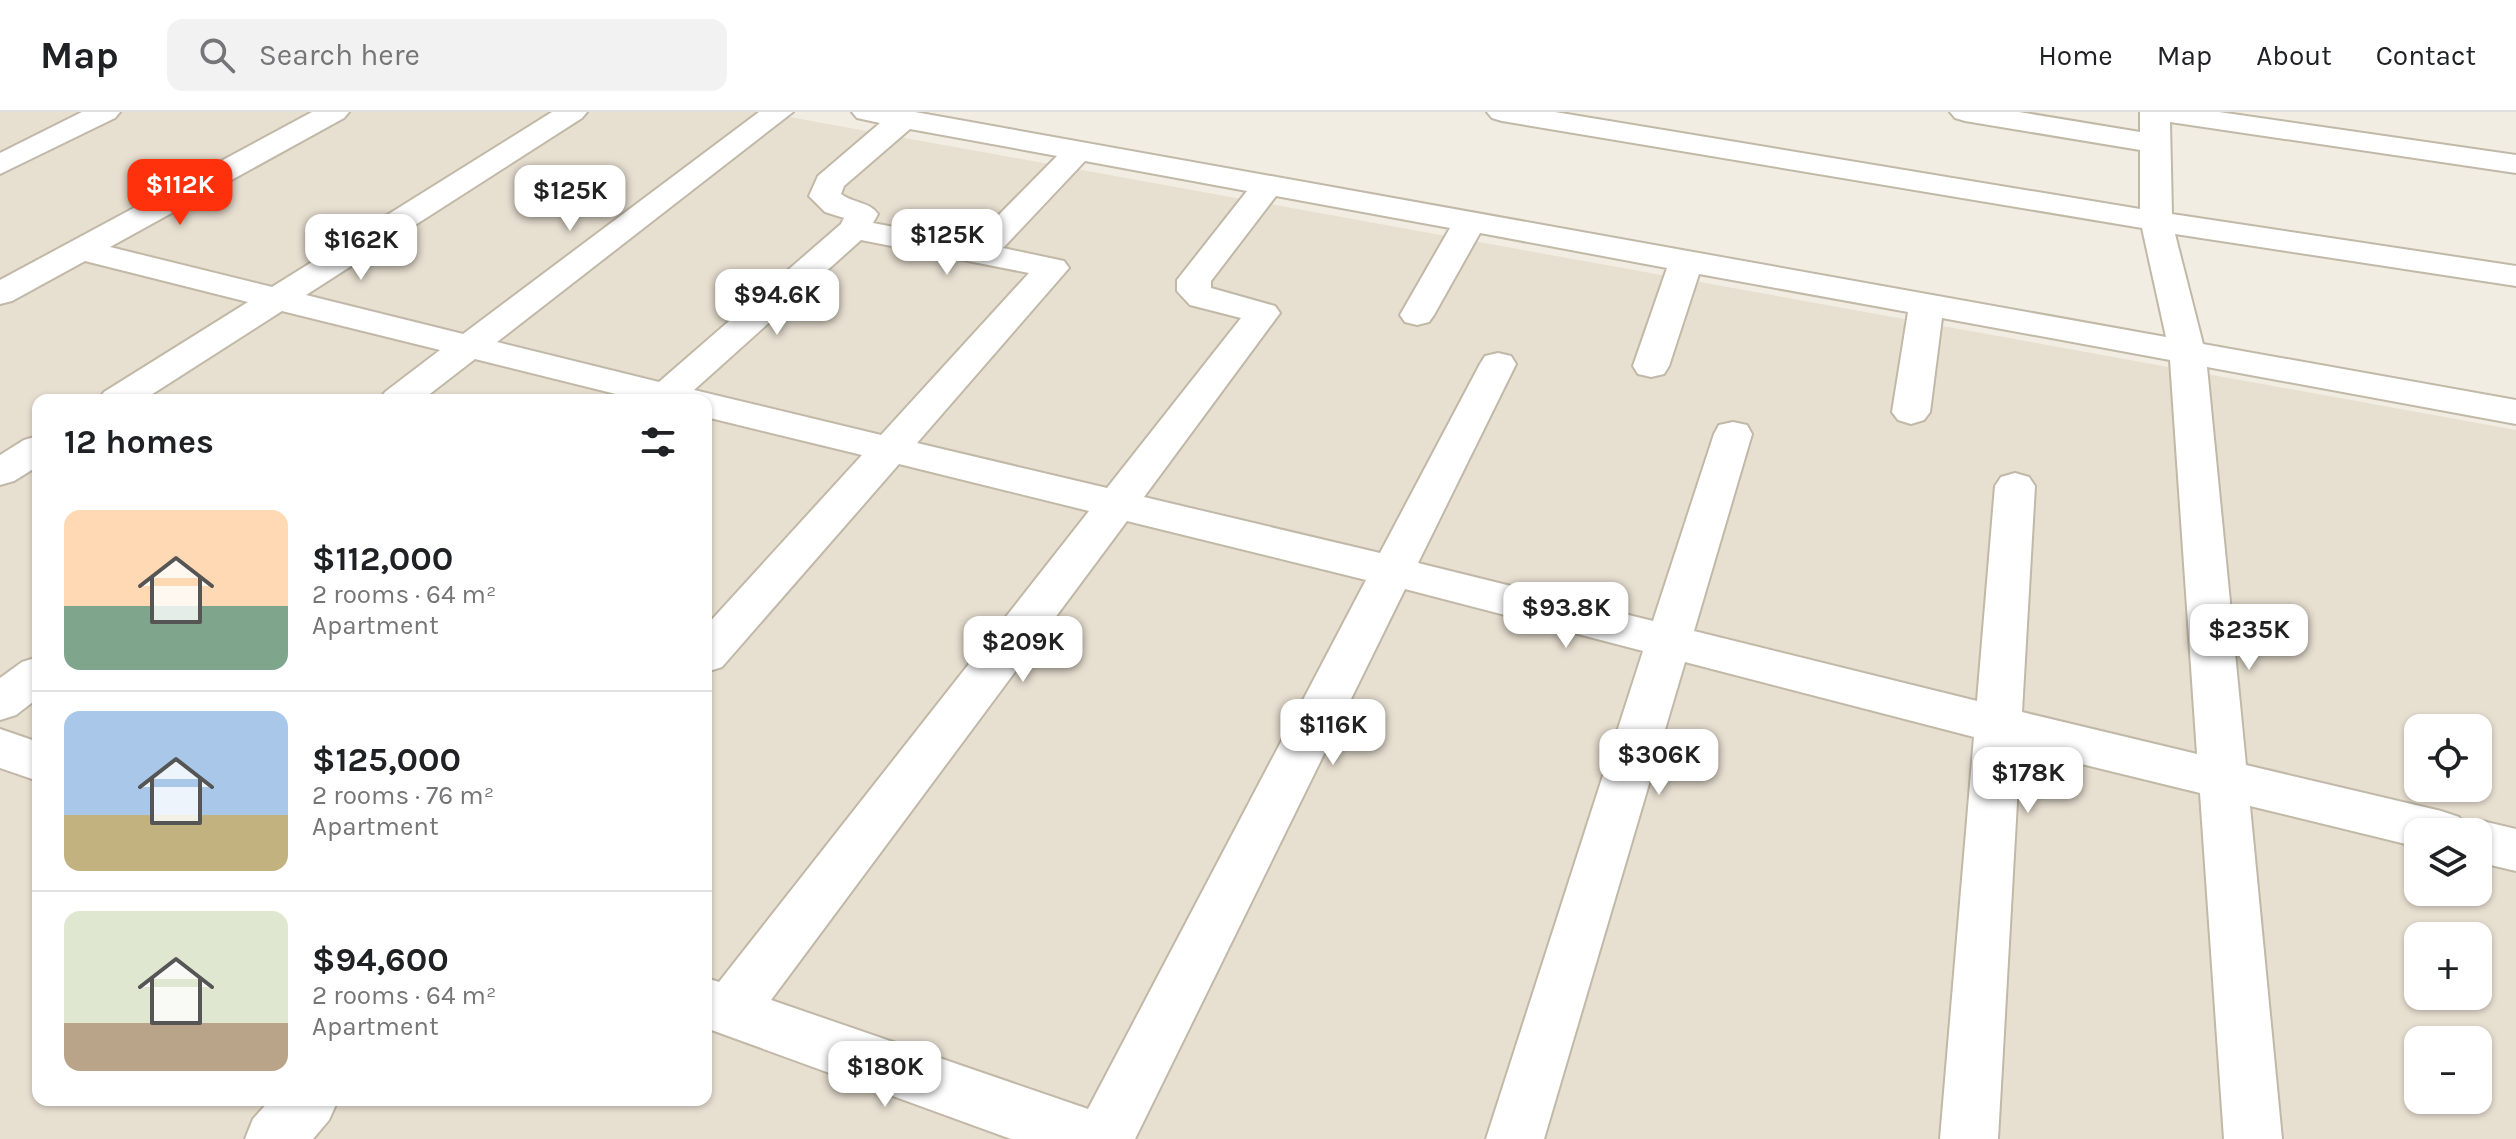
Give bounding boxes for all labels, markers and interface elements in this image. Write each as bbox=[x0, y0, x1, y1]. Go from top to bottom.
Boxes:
search box bbox=[167, 19, 727, 91]
text: Map bbox=[40, 33, 119, 78]
icon: search bbox=[195, 33, 239, 77]
text: Search here bbox=[259, 37, 420, 73]
text: Home bbox=[2038, 39, 2113, 72]
text: Map bbox=[2157, 39, 2212, 72]
text: About bbox=[2256, 39, 2332, 72]
text: Contact bbox=[2376, 39, 2476, 72]
pin: $112K bbox=[124, 159, 236, 227]
pin: $125K bbox=[514, 165, 626, 233]
text: $112K bbox=[145, 169, 215, 200]
text: $125K bbox=[532, 175, 608, 206]
pin: $125K bbox=[891, 209, 1003, 277]
pin: $162K bbox=[305, 214, 417, 282]
text: $125K bbox=[909, 219, 985, 250]
text: $162K bbox=[323, 224, 399, 255]
pin: $94.6K bbox=[712, 269, 842, 337]
text: $94.6K bbox=[733, 279, 821, 310]
icon: filters bbox=[636, 420, 680, 464]
text: 12 homes bbox=[64, 422, 214, 462]
text: $112,000 bbox=[312, 539, 453, 579]
icon: home bbox=[128, 542, 224, 638]
text: 2 rooms · 64 m² bbox=[312, 579, 496, 610]
pin: $93.8K bbox=[1501, 582, 1631, 650]
text: $93.8K bbox=[1521, 592, 1611, 623]
pin: $235K bbox=[2193, 604, 2305, 672]
text: Apartment bbox=[312, 610, 439, 641]
text: $235K bbox=[2208, 614, 2290, 645]
pin: $209K bbox=[967, 616, 1079, 684]
text: $209K bbox=[982, 626, 1064, 657]
pin: $116K bbox=[1277, 699, 1389, 767]
text: $116K bbox=[1298, 709, 1368, 740]
map controls bbox=[2404, 714, 2492, 1114]
button: locate bbox=[2404, 714, 2492, 802]
pin: $306K bbox=[1603, 729, 1715, 797]
text: $306K bbox=[1617, 739, 1701, 770]
text: $125,000 bbox=[312, 740, 461, 780]
icon: home bbox=[128, 743, 224, 839]
pin: $178K bbox=[1972, 747, 2084, 815]
text: $178K bbox=[1991, 757, 2065, 788]
text: 2 rooms · 76 m² bbox=[312, 780, 494, 811]
text: Apartment bbox=[312, 811, 439, 842]
button: layers bbox=[2404, 818, 2492, 906]
button: + bbox=[2404, 922, 2492, 1010]
text: $94,600 bbox=[312, 940, 449, 980]
icon: home bbox=[128, 943, 224, 1039]
text: 2 rooms · 64 m² bbox=[312, 980, 496, 1011]
text: Apartment bbox=[312, 1011, 439, 1042]
button: − bbox=[2404, 1026, 2492, 1114]
pin: $180K bbox=[829, 1041, 941, 1109]
text: $180K bbox=[846, 1051, 924, 1082]

